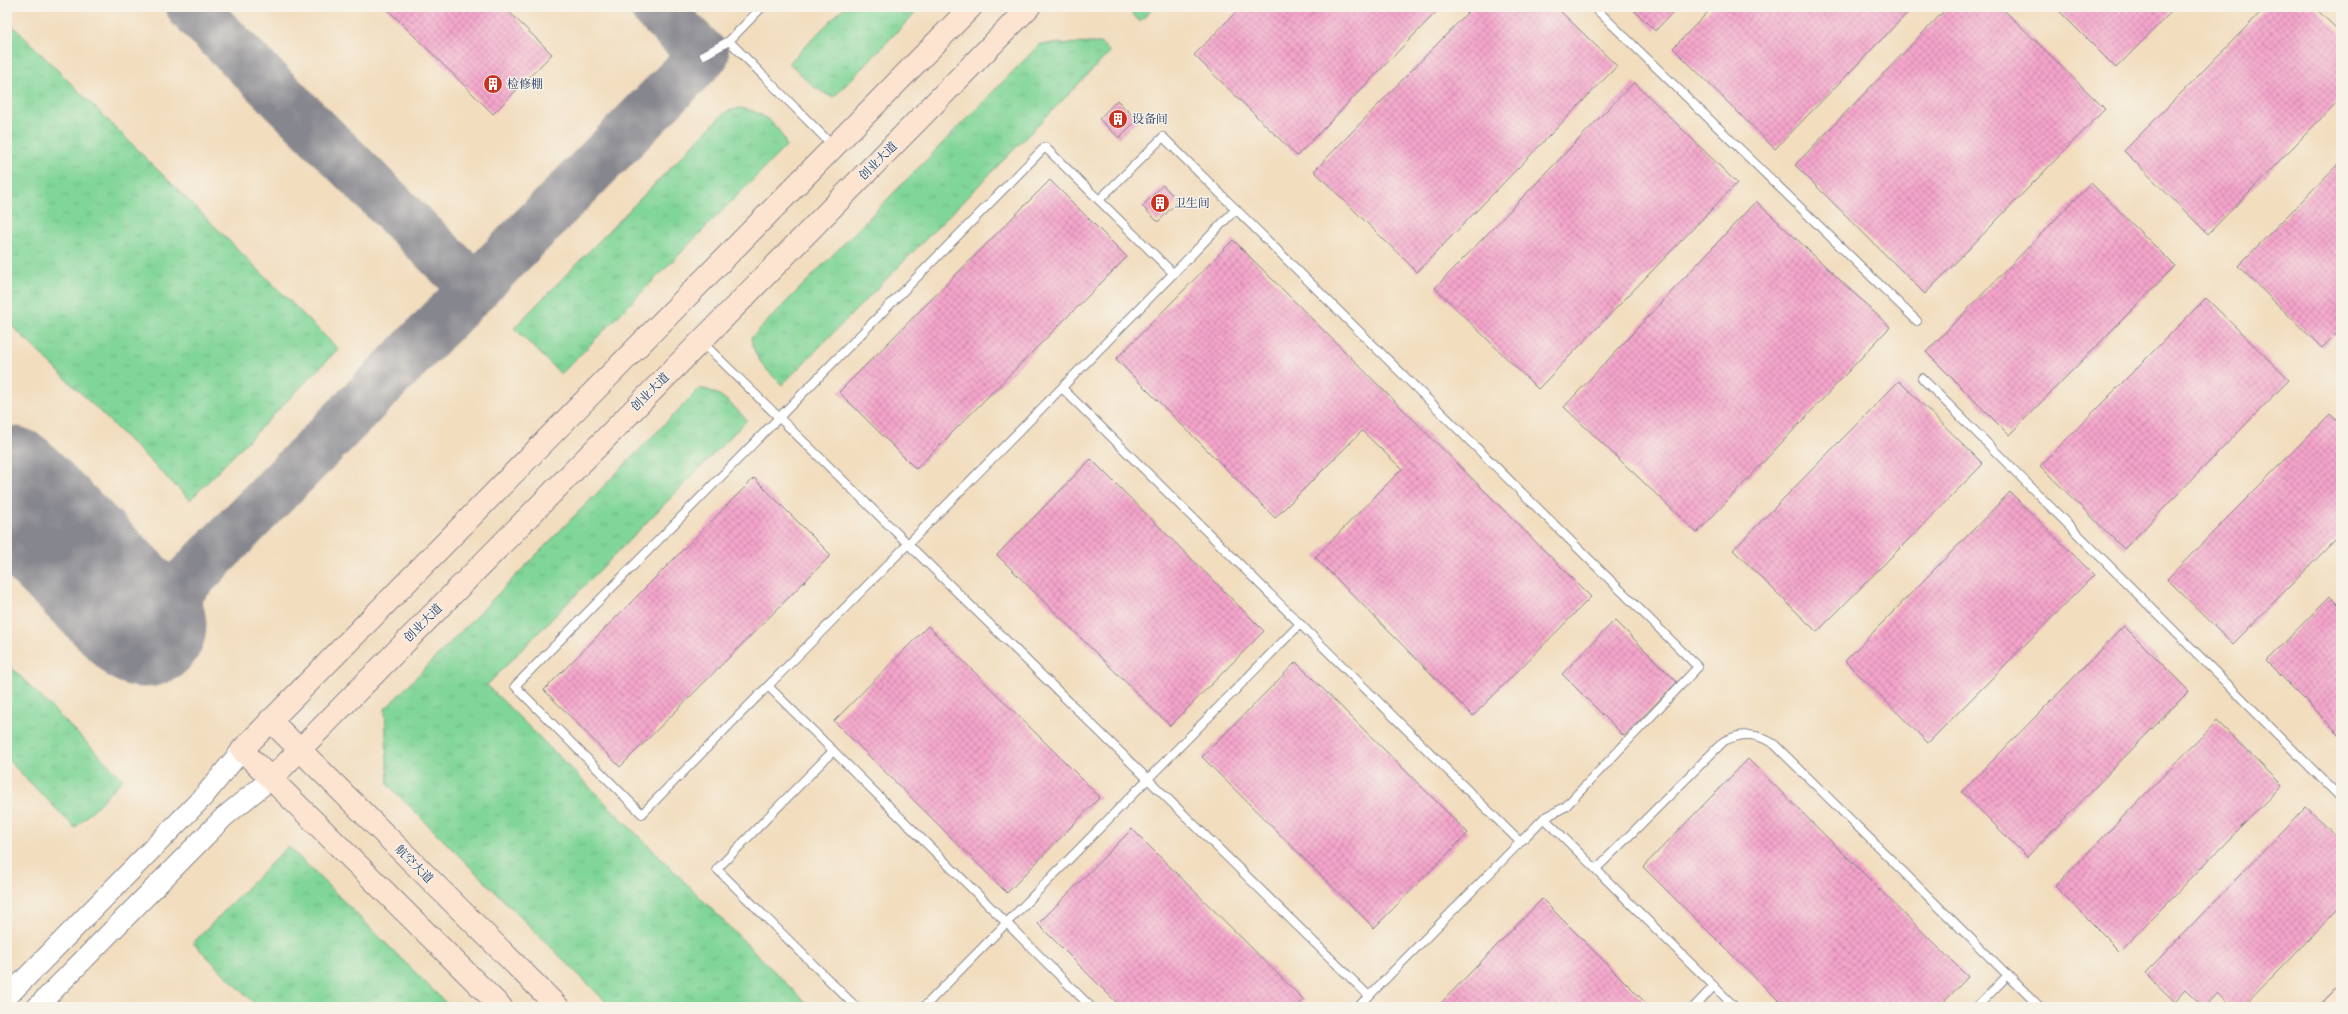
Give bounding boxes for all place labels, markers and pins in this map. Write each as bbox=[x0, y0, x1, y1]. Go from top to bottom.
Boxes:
building icon: 检修棚 bbox=[482, 73, 504, 95]
place label: 检修棚 bbox=[507, 77, 543, 91]
building icon: 设备间 bbox=[1107, 108, 1129, 130]
place label: 设备间 bbox=[1132, 112, 1168, 126]
building icon: 卫生间 bbox=[1149, 192, 1171, 214]
place label: 卫生间 bbox=[1174, 196, 1210, 210]

